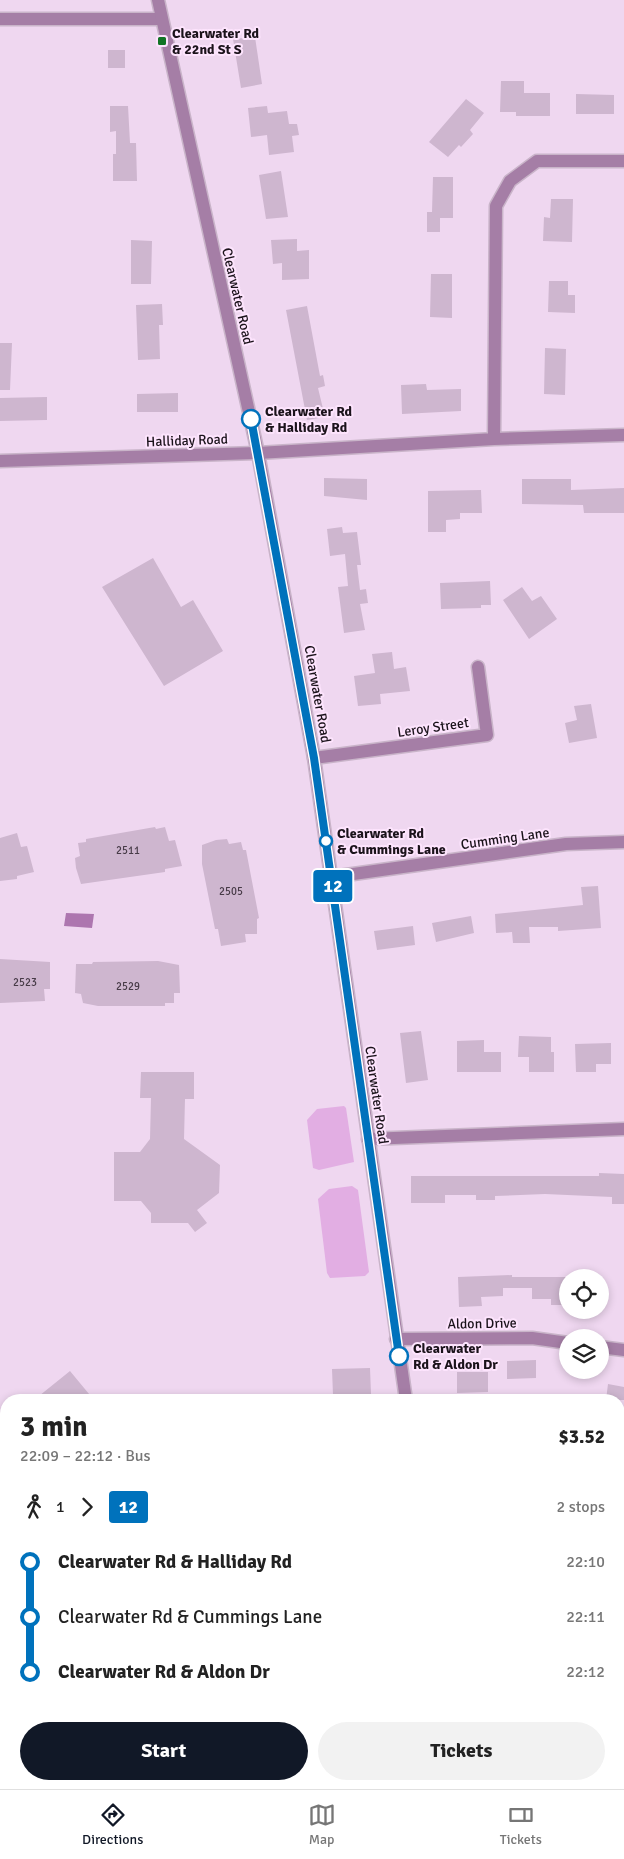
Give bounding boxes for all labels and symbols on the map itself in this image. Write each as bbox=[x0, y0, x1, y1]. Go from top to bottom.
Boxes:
place label: Clearwater Rd & 22nd St S bbox=[172, 25, 260, 58]
marker: Clearwater Rd & 22nd St S bbox=[156, 35, 168, 47]
street label: Clearwater Road bbox=[218, 246, 257, 346]
place label: Clearwater Rd & Halliday Rd bbox=[265, 403, 353, 436]
marker: Clearwater Rd & Halliday Rd bbox=[241, 409, 261, 429]
street label: Halliday Road bbox=[146, 431, 228, 450]
street label: Clearwater Road bbox=[301, 644, 334, 744]
street label: Leroy Street bbox=[396, 714, 470, 741]
street label: Cumming Lane bbox=[460, 824, 550, 853]
place label: Clearwater Rd & Cummings Lane bbox=[337, 825, 446, 858]
marker: Clearwater Rd & Cummings Lane bbox=[319, 834, 333, 848]
house number: 2511 bbox=[116, 844, 140, 857]
line badge: 12 bbox=[310, 870, 356, 902]
house number: 2505 bbox=[219, 885, 243, 898]
house number: 2523 bbox=[13, 976, 37, 989]
house number: 2529 bbox=[116, 980, 140, 993]
street label: Clearwater Road bbox=[361, 1045, 392, 1145]
street label: Aldon Drive bbox=[447, 1314, 517, 1333]
place label: Clearwater Rd & Aldon Dr bbox=[413, 1340, 498, 1373]
marker: Clearwater Rd & Aldon Dr bbox=[389, 1346, 409, 1366]

